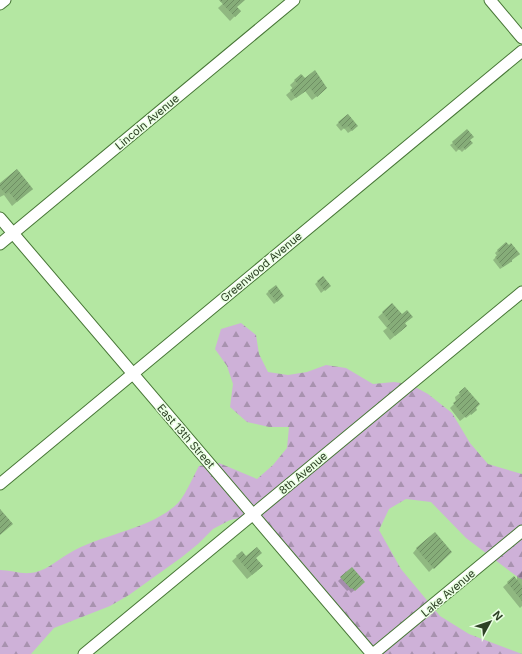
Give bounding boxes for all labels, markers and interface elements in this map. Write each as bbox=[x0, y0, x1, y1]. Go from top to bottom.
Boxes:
street label: Lincoln Avenue bbox=[112, 91, 182, 153]
street label: Greenwood Avenue bbox=[217, 229, 305, 305]
street label: East 13th Street bbox=[154, 401, 218, 471]
street label: 8th Avenue bbox=[276, 449, 330, 497]
street label: Lake Avenue bbox=[418, 566, 478, 620]
north arrow bbox=[470, 602, 510, 642]
text: N bbox=[490, 608, 506, 623]

